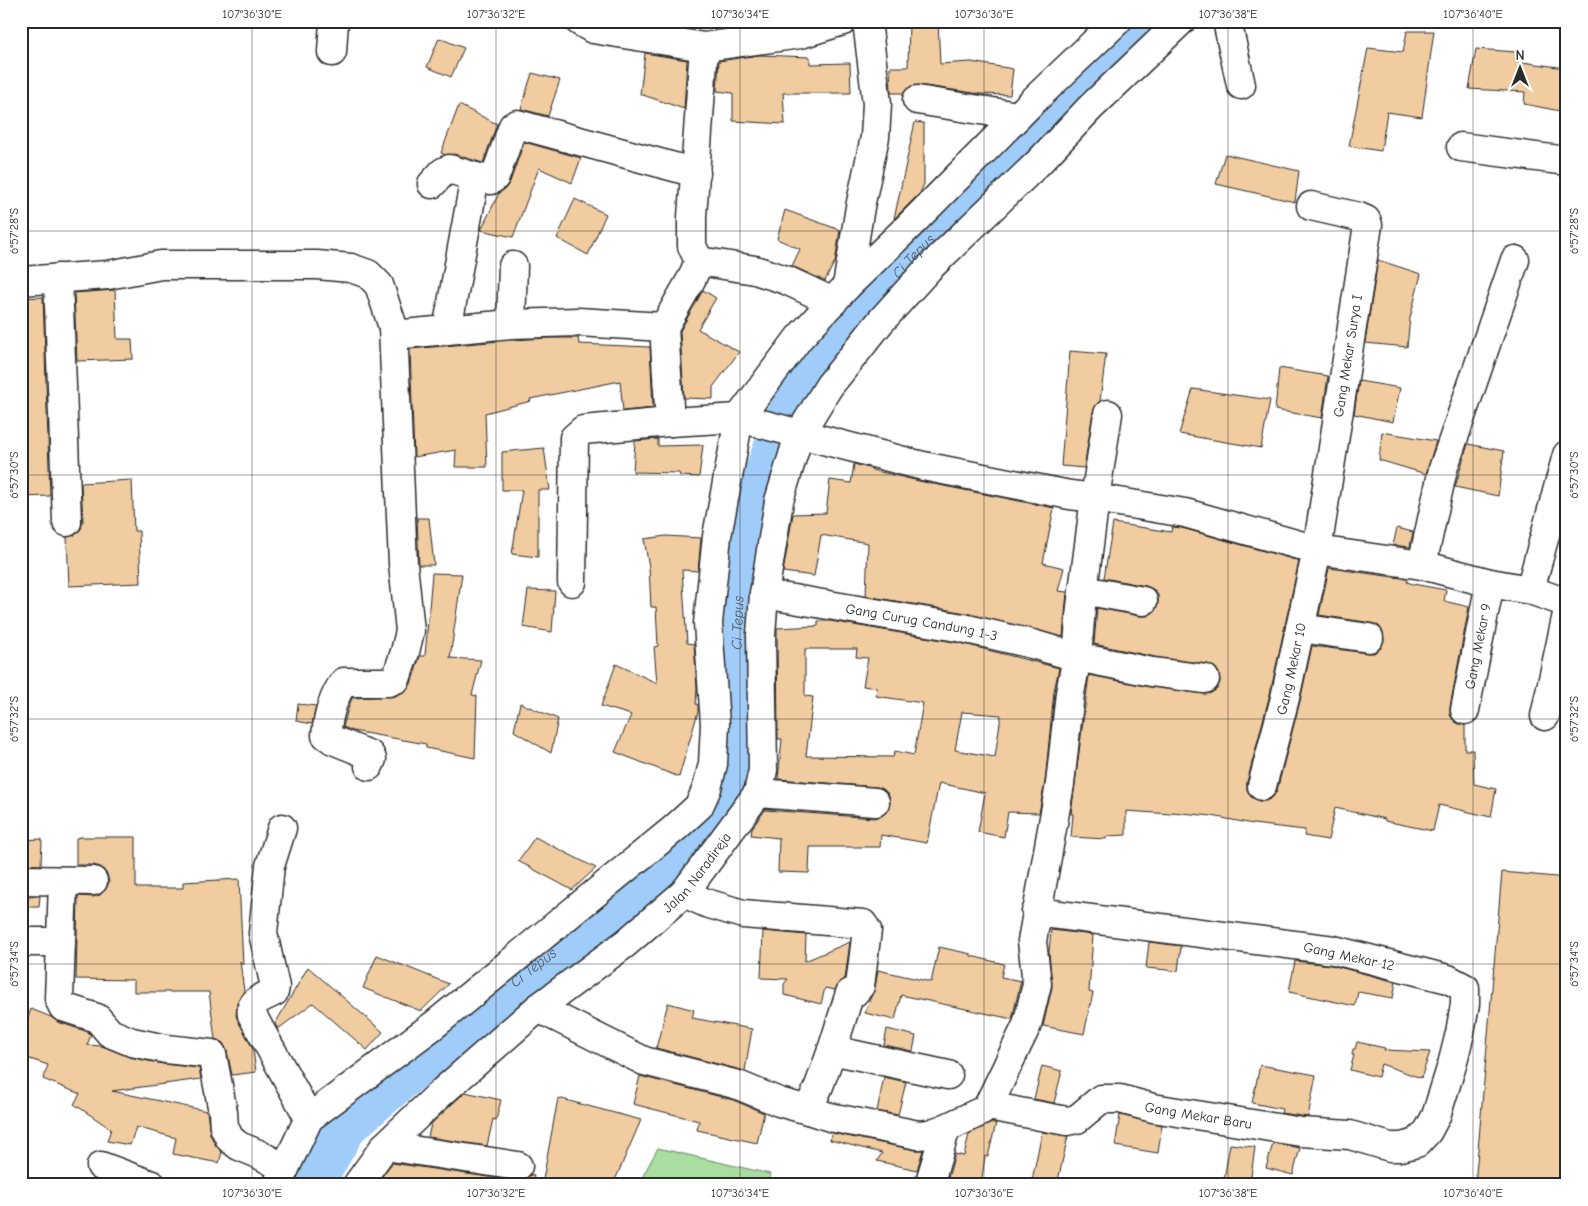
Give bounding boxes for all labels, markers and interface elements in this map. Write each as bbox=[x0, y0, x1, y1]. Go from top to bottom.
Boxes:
text: 107°36'30"E bbox=[222, 7, 282, 21]
text: 107°36'32"E bbox=[467, 7, 525, 21]
text: 107°36'34"E bbox=[711, 7, 769, 21]
text: 107°36'36"E bbox=[955, 7, 1013, 21]
text: 107°36'38"E bbox=[1199, 7, 1257, 21]
text: 107°36'40"E bbox=[1443, 7, 1503, 21]
north arrow bbox=[1496, 42, 1546, 92]
text: N bbox=[1515, 47, 1525, 64]
text: 6°57'28"S bbox=[7, 207, 21, 254]
text: 6°57'28"S bbox=[1567, 207, 1581, 254]
water label: Ci Tepus bbox=[888, 230, 939, 282]
street label: Gang Mekar Surya I bbox=[1330, 293, 1366, 418]
text: 6°57'30"S bbox=[7, 451, 21, 499]
text: 6°57'30"S bbox=[1567, 451, 1581, 499]
water label: Ci Tepus bbox=[728, 595, 747, 650]
street label: Gang Curug Candung 1-3 bbox=[844, 600, 999, 645]
street label: Gang Mekar 9 bbox=[1461, 602, 1495, 691]
street label: Gang Mekar 10 bbox=[1273, 621, 1310, 717]
text: 6°57'32"S bbox=[7, 695, 21, 742]
text: 6°57'32"S bbox=[1567, 695, 1581, 742]
street label: Jalan Naradireja bbox=[659, 829, 735, 916]
street label: Gang Mekar 12 bbox=[1302, 939, 1396, 974]
text: 6°57'34"S bbox=[7, 941, 21, 987]
text: 6°57'34"S bbox=[1567, 941, 1581, 987]
water label: Ci Tepus bbox=[506, 943, 561, 991]
street label: Gang Mekar Baru bbox=[1143, 1098, 1253, 1133]
text: 107°36'30"E bbox=[222, 1186, 282, 1200]
text: 107°36'32"E bbox=[467, 1186, 525, 1200]
text: 107°36'34"E bbox=[711, 1186, 769, 1200]
text: 107°36'36"E bbox=[955, 1186, 1013, 1200]
text: 107°36'38"E bbox=[1199, 1186, 1257, 1200]
text: 107°36'40"E bbox=[1443, 1186, 1503, 1200]

